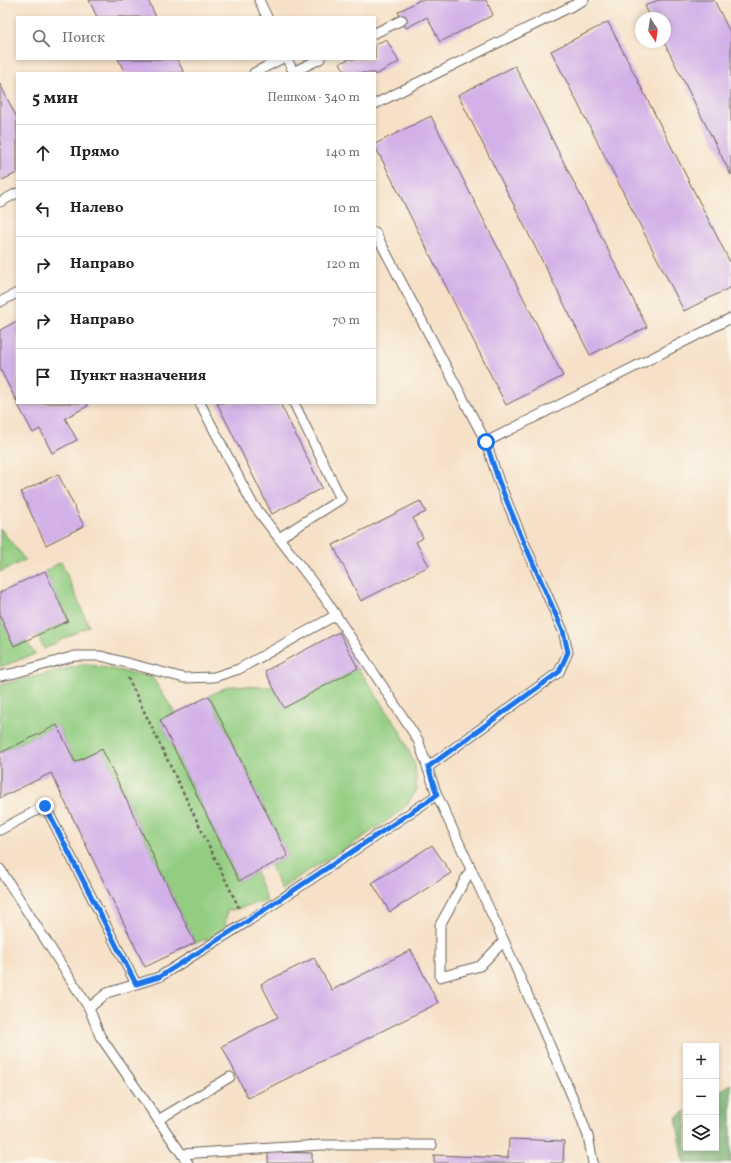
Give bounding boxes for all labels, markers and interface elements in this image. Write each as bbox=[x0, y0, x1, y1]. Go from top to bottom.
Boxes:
north arrow bbox=[635, 12, 671, 48]
search box bbox=[16, 16, 376, 60]
icon: search bbox=[30, 27, 52, 49]
text: Поиск bbox=[62, 28, 105, 49]
text: 5 мин bbox=[32, 87, 78, 110]
text: Пешком · 340 m bbox=[267, 89, 360, 107]
icon: ahead bbox=[32, 142, 54, 164]
text: Прямо bbox=[70, 142, 119, 163]
text: 140 m bbox=[326, 144, 360, 162]
icon: left bbox=[32, 198, 54, 220]
text: Налево bbox=[70, 198, 124, 219]
text: 10 m bbox=[333, 200, 360, 218]
icon: right bbox=[32, 254, 54, 276]
text: Направо bbox=[70, 254, 134, 275]
text: 120 m bbox=[326, 256, 360, 274]
icon: right bbox=[32, 310, 54, 332]
text: Направо bbox=[70, 310, 134, 331]
text: 70 m bbox=[332, 312, 360, 330]
icon: arrive bbox=[32, 366, 54, 388]
text: Пункт назначения bbox=[70, 366, 206, 387]
route start bbox=[477, 433, 495, 451]
route end bbox=[36, 797, 54, 815]
map controls bbox=[683, 1043, 719, 1151]
button: + bbox=[683, 1043, 719, 1079]
button: − bbox=[683, 1079, 719, 1115]
button: layers bbox=[683, 1115, 719, 1151]

